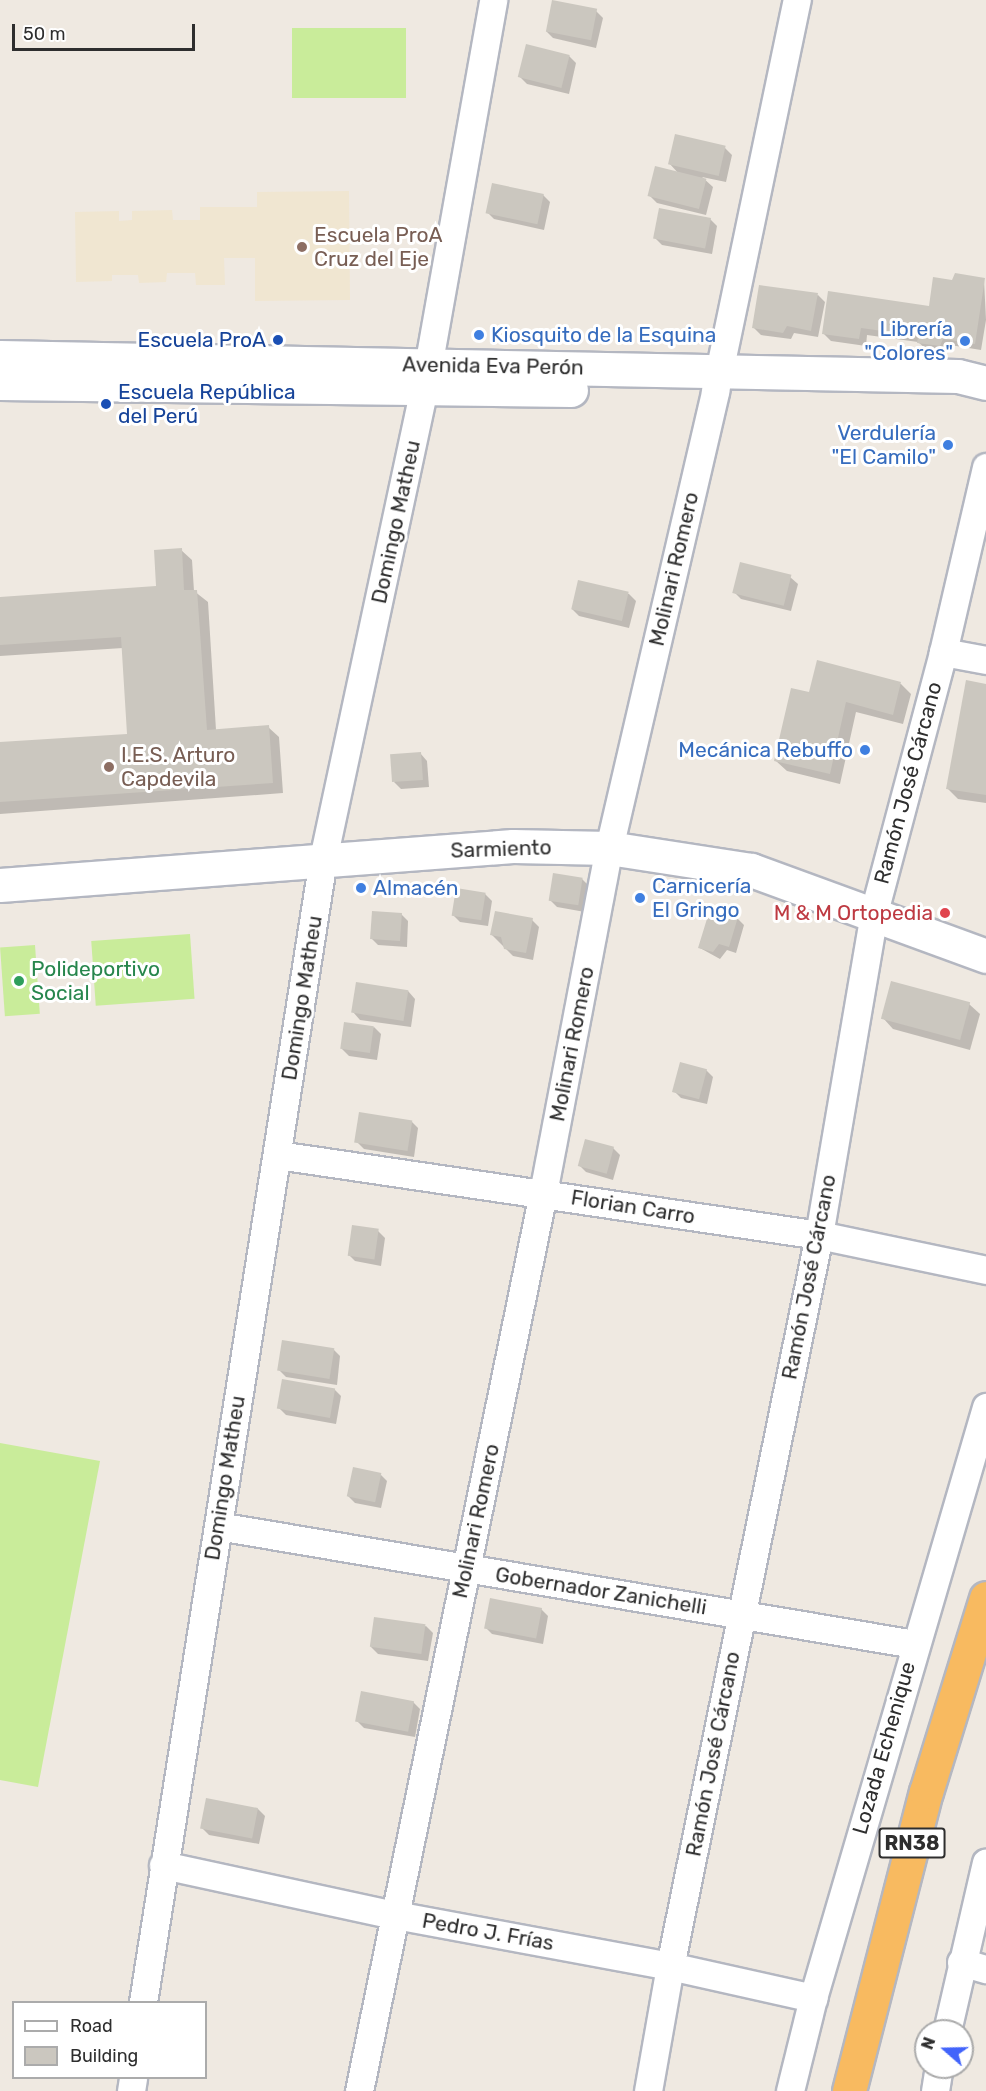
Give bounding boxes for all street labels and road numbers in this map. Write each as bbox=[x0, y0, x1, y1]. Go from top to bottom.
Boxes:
street label: Avenida Eva Perón bbox=[402, 352, 584, 380]
street label: Domingo Matheu bbox=[366, 438, 426, 606]
street label: Molinari Romero bbox=[644, 489, 704, 649]
street label: Ramón José Cárcano bbox=[869, 679, 947, 887]
street label: Sarmiento bbox=[450, 835, 552, 863]
street label: Domingo Matheu bbox=[277, 914, 327, 1082]
street label: Molinari Romero bbox=[545, 964, 599, 1124]
street label: Ramón José Cárcano bbox=[777, 1172, 841, 1382]
street label: Florian Carro bbox=[569, 1185, 697, 1229]
street label: Domingo Matheu bbox=[200, 1394, 250, 1562]
street label: Molinari Romero bbox=[447, 1441, 505, 1601]
street label: Gobernador Zanichelli bbox=[493, 1562, 709, 1620]
street label: Ramón José Cárcano bbox=[681, 1649, 745, 1859]
street label: Lozada Echenique bbox=[847, 1659, 921, 1837]
road number: RN38 bbox=[878, 1826, 946, 1860]
street label: Pedro J. Frías bbox=[420, 1908, 556, 1956]

